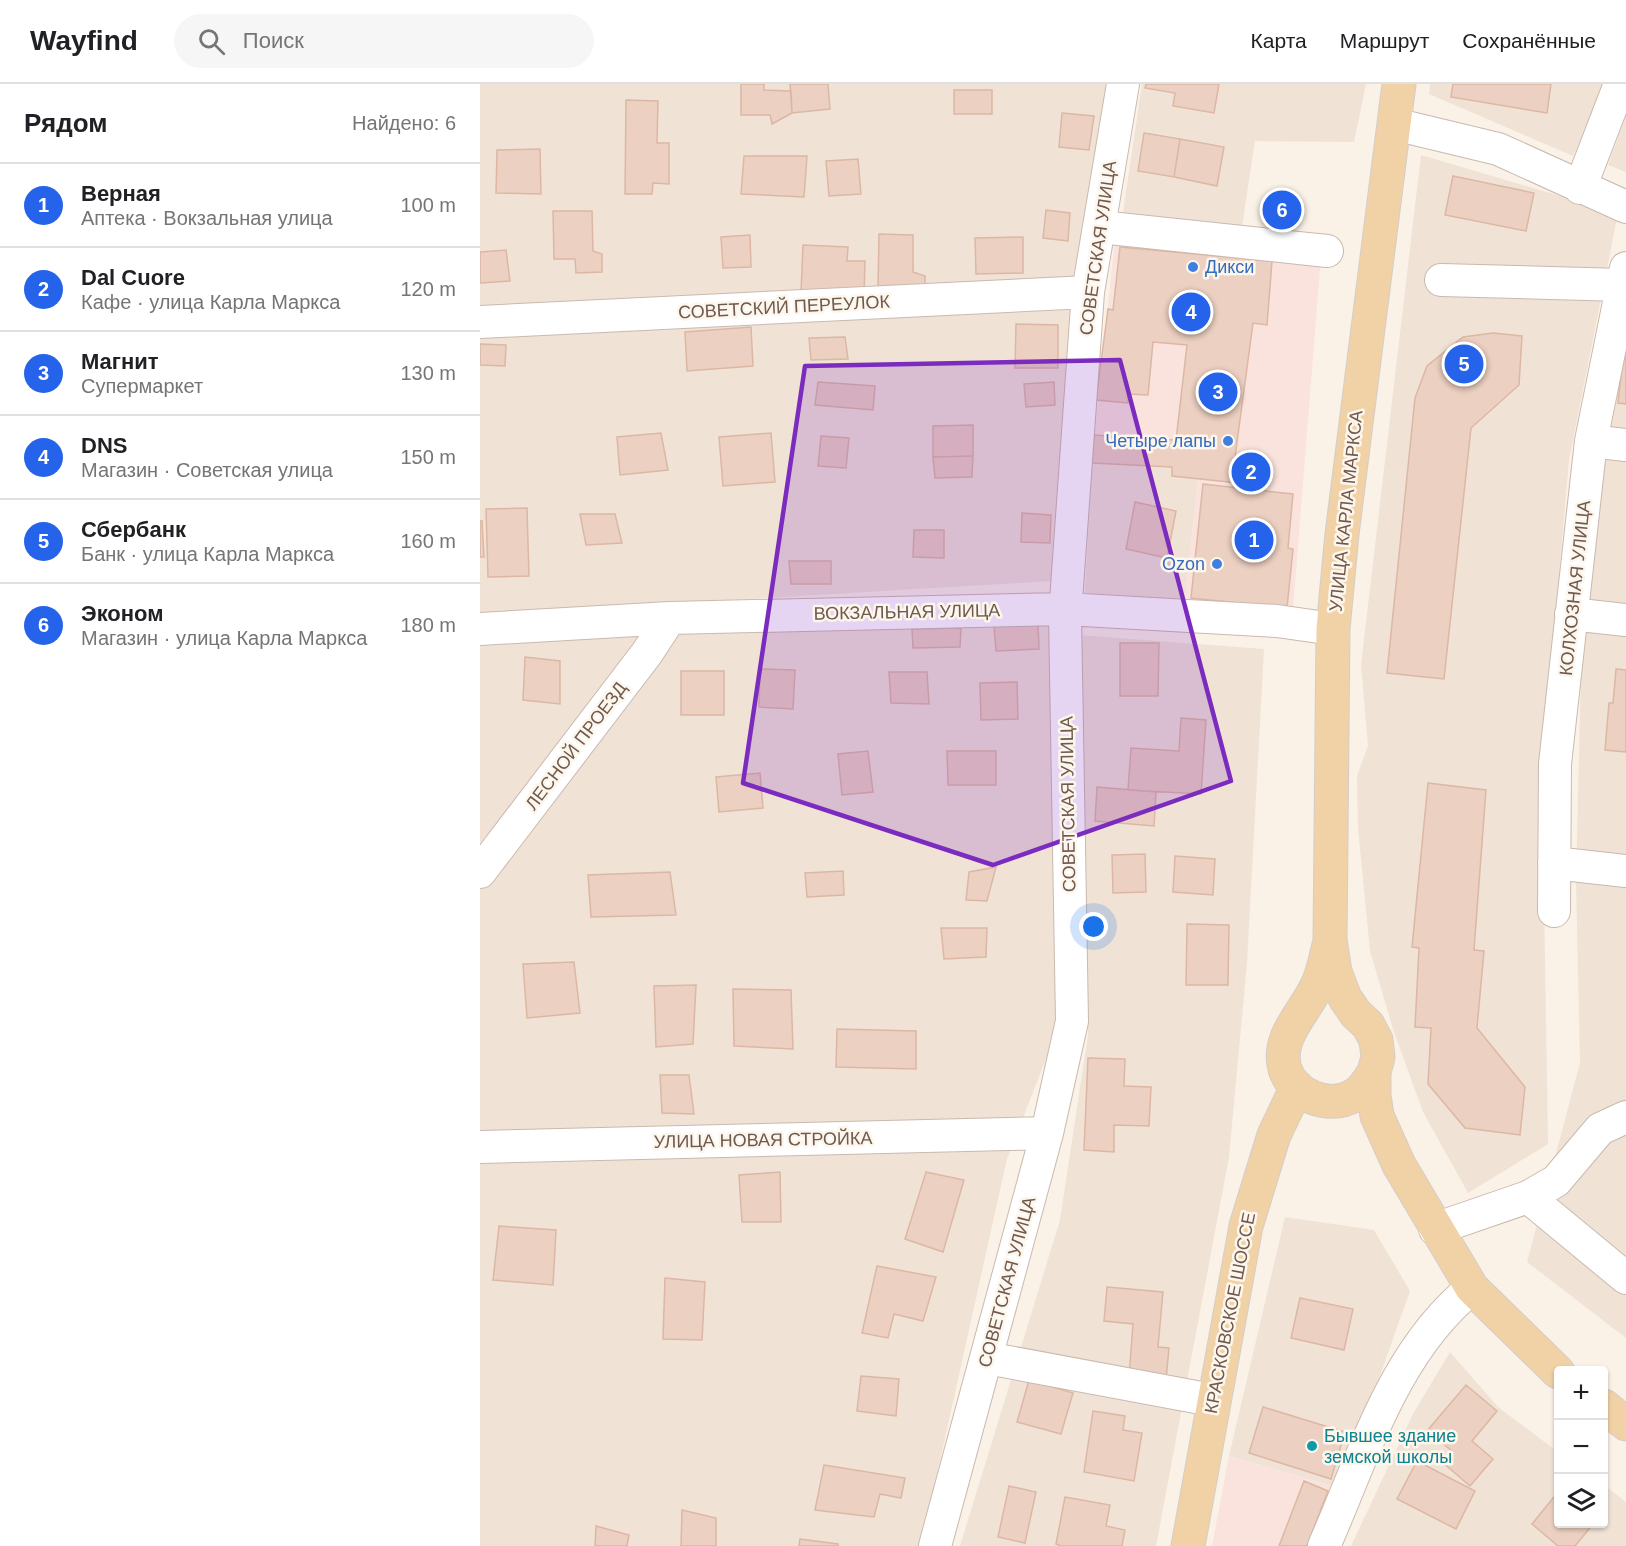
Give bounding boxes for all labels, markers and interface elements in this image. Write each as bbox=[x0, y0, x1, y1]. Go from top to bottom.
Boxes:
search box bbox=[174, 14, 594, 68]
text: Wayfind bbox=[30, 25, 138, 56]
icon: search bbox=[195, 25, 228, 58]
text: Поиск bbox=[243, 28, 304, 53]
text: Карта bbox=[1251, 29, 1307, 52]
text: Маршрут bbox=[1340, 29, 1429, 52]
text: Сохранённые bbox=[1462, 29, 1596, 52]
text: Рядом bbox=[24, 108, 107, 138]
text: Найдено: 6 bbox=[352, 112, 456, 134]
street label: СОВЕТСКАЯ УЛИЦА bbox=[1076, 159, 1120, 337]
text: Верная bbox=[81, 181, 161, 206]
pin: 6 bbox=[1262, 188, 1302, 232]
text: 1 bbox=[38, 194, 49, 216]
text: 100 m bbox=[400, 194, 456, 216]
text: Аптека · Вокзальная улица bbox=[81, 207, 333, 229]
place label: Дикси bbox=[1205, 257, 1254, 277]
marker: Дикси bbox=[1186, 260, 1200, 274]
text: Dal Cuore bbox=[81, 265, 185, 290]
text: 2 bbox=[38, 278, 49, 300]
text: 120 m bbox=[400, 278, 456, 300]
street label: СОВЕТСКИЙ ПЕРЕУЛОК bbox=[678, 290, 891, 323]
pin: 4 bbox=[1172, 290, 1210, 334]
text: Кафе · улица Карла Маркса bbox=[81, 291, 340, 313]
pin: 5 bbox=[1444, 342, 1484, 386]
text: Магнит bbox=[81, 349, 159, 374]
text: 3 bbox=[38, 362, 49, 384]
text: 130 m bbox=[400, 362, 456, 384]
pin: 3 bbox=[1198, 370, 1238, 414]
text: Супермаркет bbox=[81, 375, 203, 397]
street label: УЛИЦА КАРЛА МАРКСА bbox=[1325, 409, 1367, 613]
place label: Четыре лапы bbox=[1105, 431, 1216, 451]
text: DNS bbox=[81, 433, 127, 458]
marker: Четыре лапы bbox=[1221, 434, 1235, 448]
text: 4 bbox=[38, 446, 49, 468]
text: 150 m bbox=[400, 446, 456, 468]
pin: 2 bbox=[1232, 450, 1270, 494]
text: Магазин · Советская улица bbox=[81, 459, 333, 481]
street label: КОЛХОЗНАЯ УЛИЦА bbox=[1556, 499, 1594, 677]
text: Сбербанк bbox=[81, 517, 186, 542]
pin: 1 bbox=[1234, 518, 1274, 562]
text: 5 bbox=[38, 530, 49, 552]
text: 160 m bbox=[400, 530, 456, 552]
text: Банк · улица Карла Маркса bbox=[81, 543, 334, 565]
place label: Ozon bbox=[1162, 554, 1205, 574]
marker: Ozon bbox=[1210, 557, 1224, 571]
street label: ВОКЗАЛЬНАЯ УЛИЦА bbox=[814, 600, 1000, 624]
text: Эконом bbox=[81, 601, 164, 626]
text: 6 bbox=[38, 614, 49, 636]
text: 180 m bbox=[400, 614, 456, 636]
text: Магазин · улица Карла Маркса bbox=[81, 627, 367, 649]
street label: ЛЕСНОЙ ПРОЕЗД bbox=[521, 677, 631, 814]
street label: СОВЕТСКАЯ УЛИЦА bbox=[1056, 716, 1080, 892]
your location bbox=[1079, 912, 1108, 941]
street label: УЛИЦА НОВАЯ СТРОЙКА bbox=[653, 1127, 873, 1152]
street label: СОВЕТСКАЯ УЛИЦА bbox=[975, 1194, 1039, 1370]
street label: КРАСКОВСКОЕ ШОССЕ bbox=[1201, 1211, 1259, 1415]
map controls bbox=[1554, 1366, 1608, 1528]
button: + bbox=[1554, 1366, 1608, 1420]
button: − bbox=[1554, 1420, 1608, 1474]
place label: Бывшее здание земской школы bbox=[1324, 1426, 1456, 1467]
marker: Бывшее здание земской школы bbox=[1305, 1439, 1319, 1453]
button: layers bbox=[1554, 1474, 1608, 1528]

